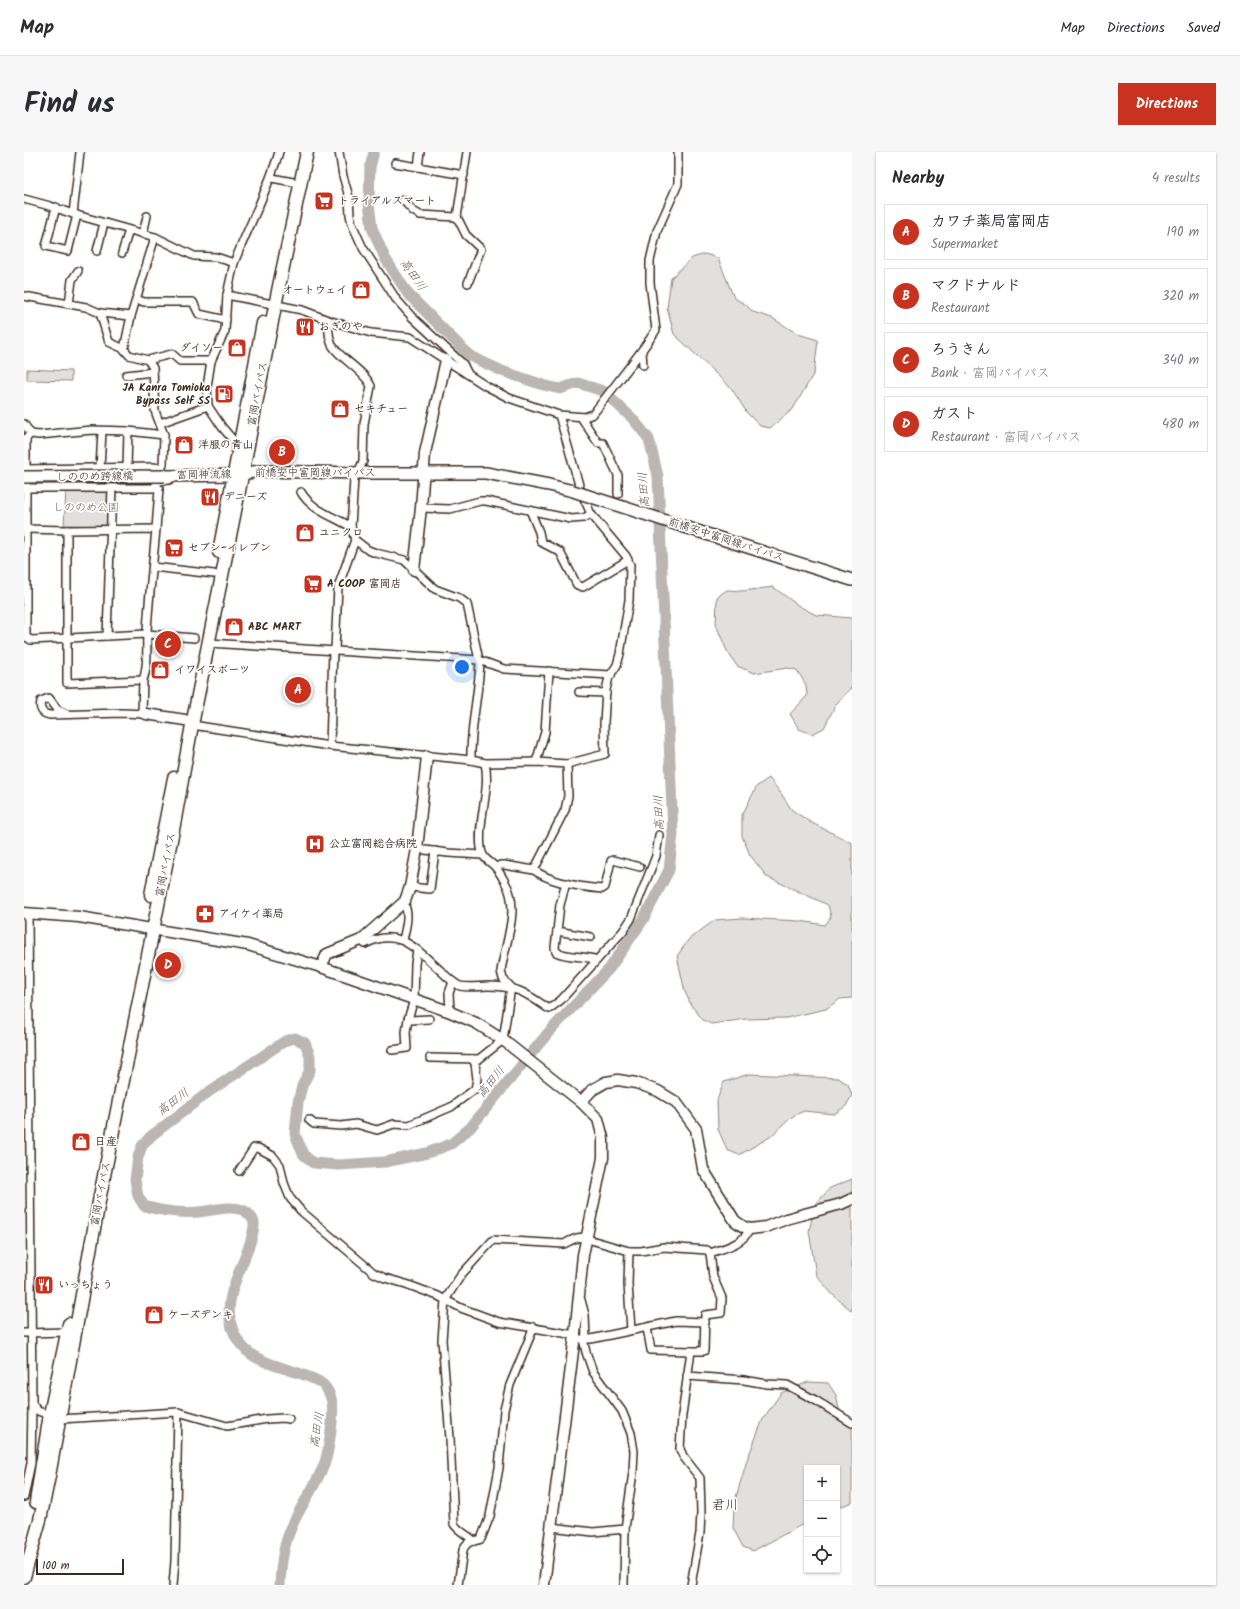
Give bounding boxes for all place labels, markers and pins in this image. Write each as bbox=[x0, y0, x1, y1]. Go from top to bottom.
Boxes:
supermarket icon: トライアルスマート bbox=[313, 190, 335, 212]
place label: トライアルスマート bbox=[338, 192, 436, 210]
shop icon: オートウェイ bbox=[350, 279, 372, 301]
place label: オートウェイ bbox=[282, 281, 347, 299]
restaurant icon: おぎのや bbox=[294, 316, 316, 338]
place label: おぎのや bbox=[319, 318, 363, 336]
shop icon: ダイソー bbox=[226, 337, 248, 359]
place label: ダイソー bbox=[180, 339, 223, 357]
place label: JA Kanra Tomioka Bypass Self SS bbox=[122, 379, 211, 410]
fuel station icon: JA Kanra Tomioka Bypass Self SS bbox=[213, 383, 235, 405]
shop icon: セキチュー bbox=[329, 398, 351, 420]
place label: セキチュー bbox=[354, 400, 408, 418]
shop icon: 洋服の青山 bbox=[173, 434, 195, 456]
place label: 洋服の青山 bbox=[198, 436, 253, 454]
pin: B bbox=[269, 437, 295, 467]
restaurant icon: デニーズ bbox=[199, 486, 221, 508]
place label: デニーズ bbox=[224, 488, 267, 506]
shop icon: ユニクロ bbox=[294, 522, 316, 544]
place label: ユニクロ bbox=[319, 524, 363, 542]
supermarket icon: セブン-イレブン bbox=[163, 537, 185, 559]
place label: セブン-イレブン bbox=[188, 539, 271, 557]
supermarket icon: A COOP 富岡店 bbox=[302, 573, 324, 595]
place label: A COOP 富岡店 bbox=[327, 575, 402, 593]
shop icon: ABC MART bbox=[223, 616, 245, 638]
place label: ABC MART bbox=[248, 618, 302, 636]
pin: C bbox=[155, 629, 181, 659]
shop icon: イワイスポーツ bbox=[149, 659, 171, 681]
place label: イワイスポーツ bbox=[174, 661, 250, 679]
pin: A bbox=[285, 675, 311, 705]
hospital icon: 公立富岡総合病院 bbox=[304, 833, 326, 855]
place label: 公立富岡総合病院 bbox=[329, 835, 417, 853]
pharmacy icon: アイケイ薬局 bbox=[194, 903, 216, 925]
place label: アイケイ薬局 bbox=[219, 905, 284, 923]
pin: D bbox=[155, 950, 181, 980]
shop icon: 日産 bbox=[70, 1131, 92, 1153]
place label: 日産 bbox=[95, 1133, 117, 1151]
restaurant icon: いっちょう bbox=[33, 1274, 55, 1296]
place label: いっちょう bbox=[58, 1276, 113, 1294]
shop icon: ケーズデンキ bbox=[143, 1304, 165, 1326]
place label: ケーズデンキ bbox=[168, 1306, 233, 1324]

